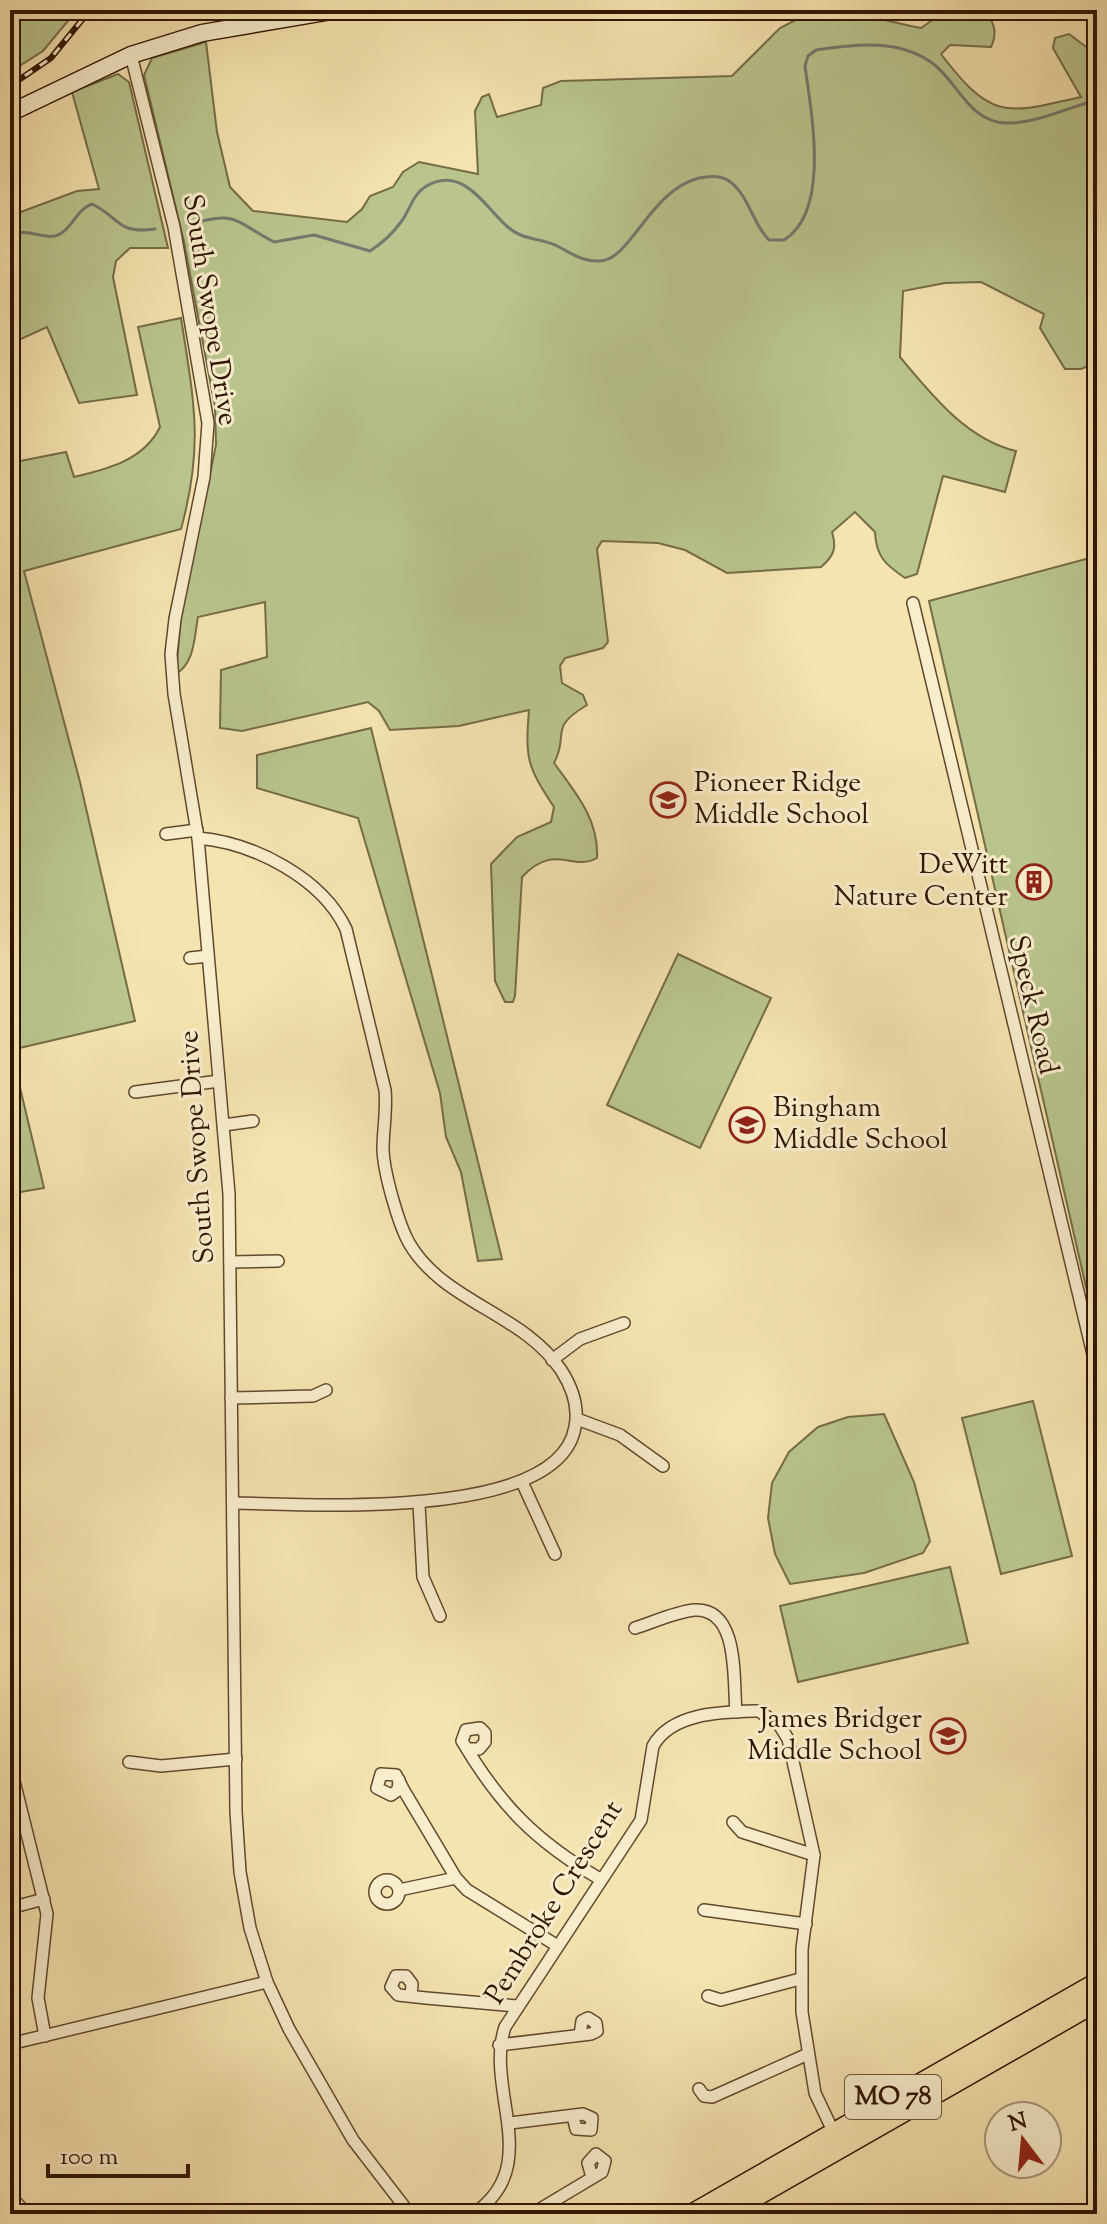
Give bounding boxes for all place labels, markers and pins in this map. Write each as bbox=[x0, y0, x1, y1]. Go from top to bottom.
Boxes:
place label: Pioneer Ridge Middle School bbox=[694, 764, 869, 836]
school or university icon: Pioneer Ridge Middle School bbox=[649, 781, 687, 819]
place label: DeWitt Nature Center bbox=[834, 846, 1008, 918]
building icon: DeWitt Nature Center bbox=[1015, 863, 1053, 901]
place label: Bingham Middle School bbox=[773, 1089, 948, 1161]
school or university icon: Bingham Middle School bbox=[728, 1106, 766, 1144]
place label: James Bridger Middle School bbox=[747, 1700, 922, 1772]
school or university icon: James Bridger Middle School bbox=[929, 1717, 967, 1755]

